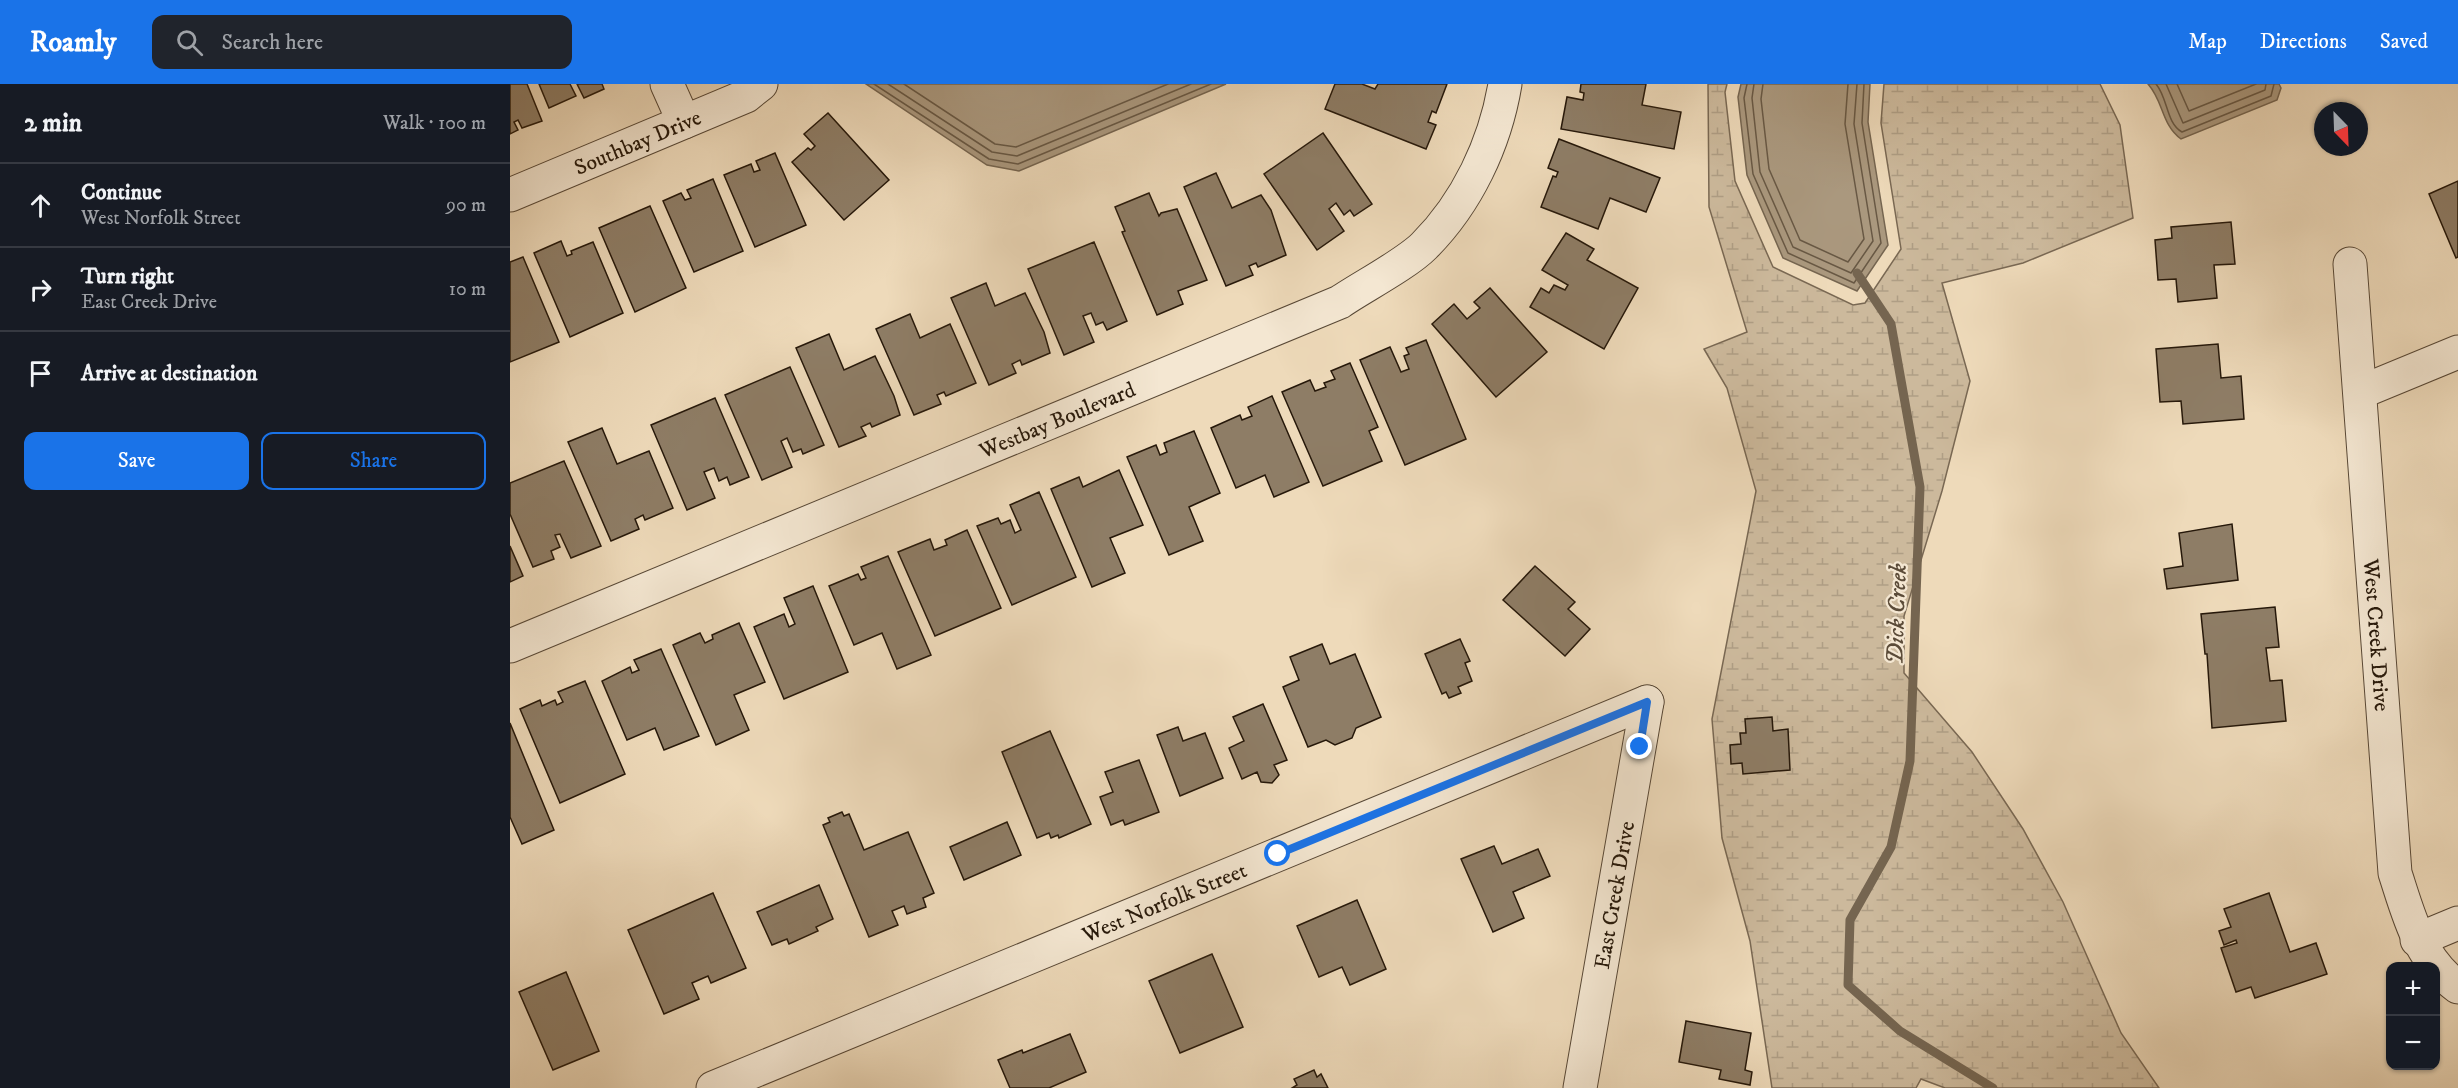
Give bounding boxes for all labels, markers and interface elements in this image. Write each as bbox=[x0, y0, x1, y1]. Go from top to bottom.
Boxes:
search box bbox=[152, 15, 572, 69]
text: Roamly bbox=[30, 25, 116, 60]
icon: search bbox=[173, 26, 206, 59]
text: Search here bbox=[221, 29, 323, 56]
text: Map bbox=[2188, 29, 2227, 55]
text: Directions bbox=[2260, 29, 2347, 55]
text: Saved bbox=[2380, 29, 2428, 55]
north arrow bbox=[2314, 102, 2368, 156]
street label: Southbay Drive bbox=[570, 104, 705, 182]
text: 2 min bbox=[24, 107, 82, 140]
text: Walk · 100 m bbox=[383, 111, 486, 136]
text: Continue bbox=[81, 179, 162, 206]
icon: ahead bbox=[24, 189, 57, 222]
text: 90 m bbox=[446, 193, 486, 218]
text: West Norfolk Street bbox=[81, 206, 241, 231]
text: Turn right bbox=[81, 263, 174, 290]
icon: right bbox=[24, 273, 57, 306]
text: 10 m bbox=[449, 277, 486, 302]
text: East Creek Drive bbox=[81, 290, 217, 315]
icon: arrive bbox=[24, 357, 57, 390]
text: Arrive at destination bbox=[81, 360, 258, 387]
street label: Westbay Boulevard bbox=[975, 376, 1140, 465]
button: Save bbox=[24, 432, 249, 490]
button: Share bbox=[261, 432, 486, 490]
street label: West Creek Drive bbox=[2357, 557, 2395, 712]
water label: Dick Creek bbox=[1880, 563, 1914, 665]
route end bbox=[1626, 733, 1652, 759]
street label: East Creek Drive bbox=[1589, 819, 1641, 971]
route start bbox=[1264, 840, 1290, 866]
street label: West Norfolk Street bbox=[1077, 857, 1251, 949]
map controls bbox=[2386, 962, 2440, 1070]
button: + bbox=[2386, 962, 2440, 1016]
button: − bbox=[2386, 1016, 2440, 1070]

